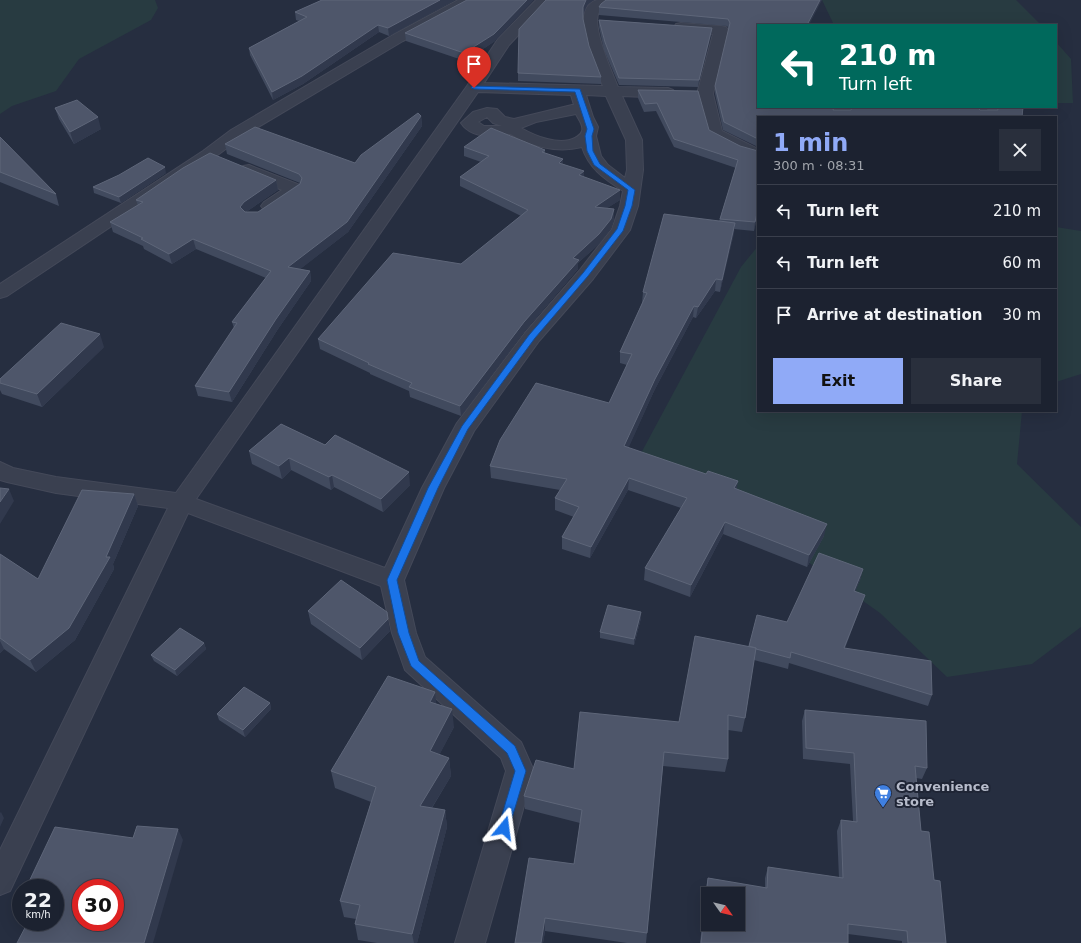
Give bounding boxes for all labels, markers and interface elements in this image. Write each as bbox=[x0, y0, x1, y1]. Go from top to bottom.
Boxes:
text: 210 m bbox=[839, 39, 936, 72]
icon: left bbox=[773, 40, 825, 92]
pin bbox=[457, 47, 491, 88]
icon: arrive bbox=[463, 53, 485, 75]
text: Turn left bbox=[839, 73, 912, 94]
text: 1 min bbox=[773, 129, 848, 157]
button: close bbox=[999, 129, 1041, 171]
text: 300 m · 08:31 bbox=[773, 158, 864, 173]
icon: left bbox=[773, 200, 795, 222]
text: Turn left bbox=[807, 202, 879, 220]
text: 210 m bbox=[993, 202, 1041, 220]
icon: left bbox=[773, 252, 795, 274]
text: Turn left bbox=[807, 254, 879, 272]
text: 60 m bbox=[1003, 254, 1041, 272]
icon: arrive bbox=[773, 304, 795, 326]
text: Arrive at destination bbox=[807, 306, 982, 324]
text: 30 m bbox=[1003, 306, 1041, 324]
button: Exit bbox=[773, 358, 903, 404]
button: Share bbox=[911, 358, 1041, 404]
place label: Convenience store bbox=[896, 779, 990, 809]
supermarket icon: Convenience store bbox=[873, 783, 893, 808]
position arrow bbox=[483, 807, 525, 849]
speed limit sign: 30 bbox=[72, 879, 124, 931]
north arrow bbox=[701, 887, 745, 931]
map controls bbox=[701, 887, 745, 931]
text: 22 bbox=[24, 888, 52, 912]
text: km/h bbox=[25, 909, 51, 920]

